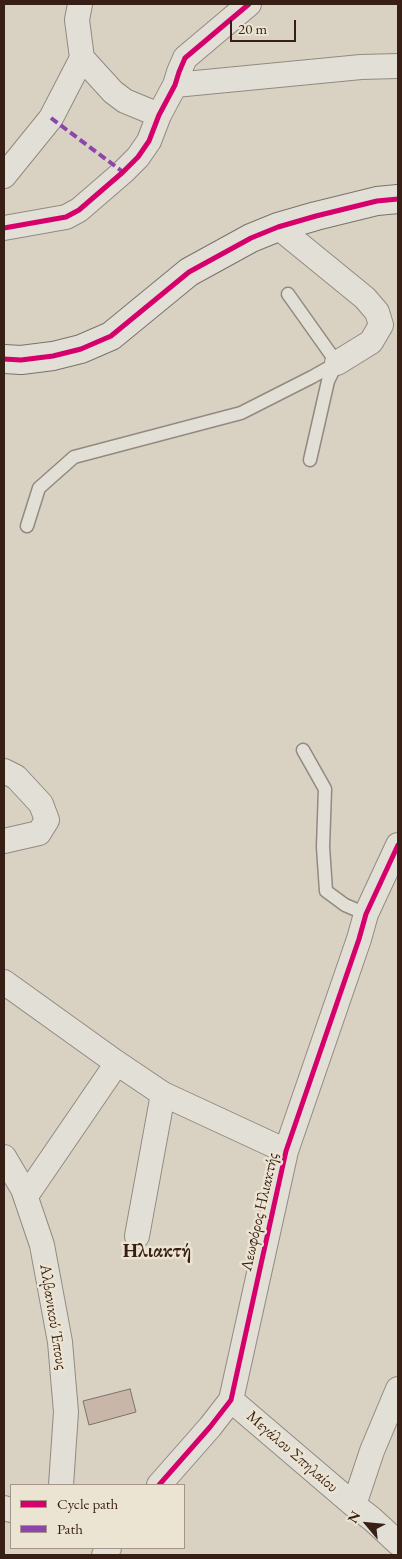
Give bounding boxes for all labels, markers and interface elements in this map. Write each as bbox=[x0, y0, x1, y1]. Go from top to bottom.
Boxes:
scale bar bbox=[232, 10, 298, 42]
text: 20 m bbox=[238, 19, 267, 38]
street label: Λεωφόρος Ηλιακτής bbox=[237, 1151, 283, 1273]
district label: Ηλιακτή bbox=[123, 1241, 191, 1263]
street label: Αλβανικού Έπους bbox=[35, 1263, 71, 1371]
street label: Μεγάλου Σπηλαίου bbox=[242, 1407, 342, 1497]
legend bbox=[10, 1484, 185, 1549]
text: Cycle path bbox=[57, 1494, 118, 1513]
north arrow bbox=[342, 1499, 392, 1549]
text: N bbox=[343, 1508, 364, 1526]
text: Path bbox=[57, 1519, 83, 1538]

